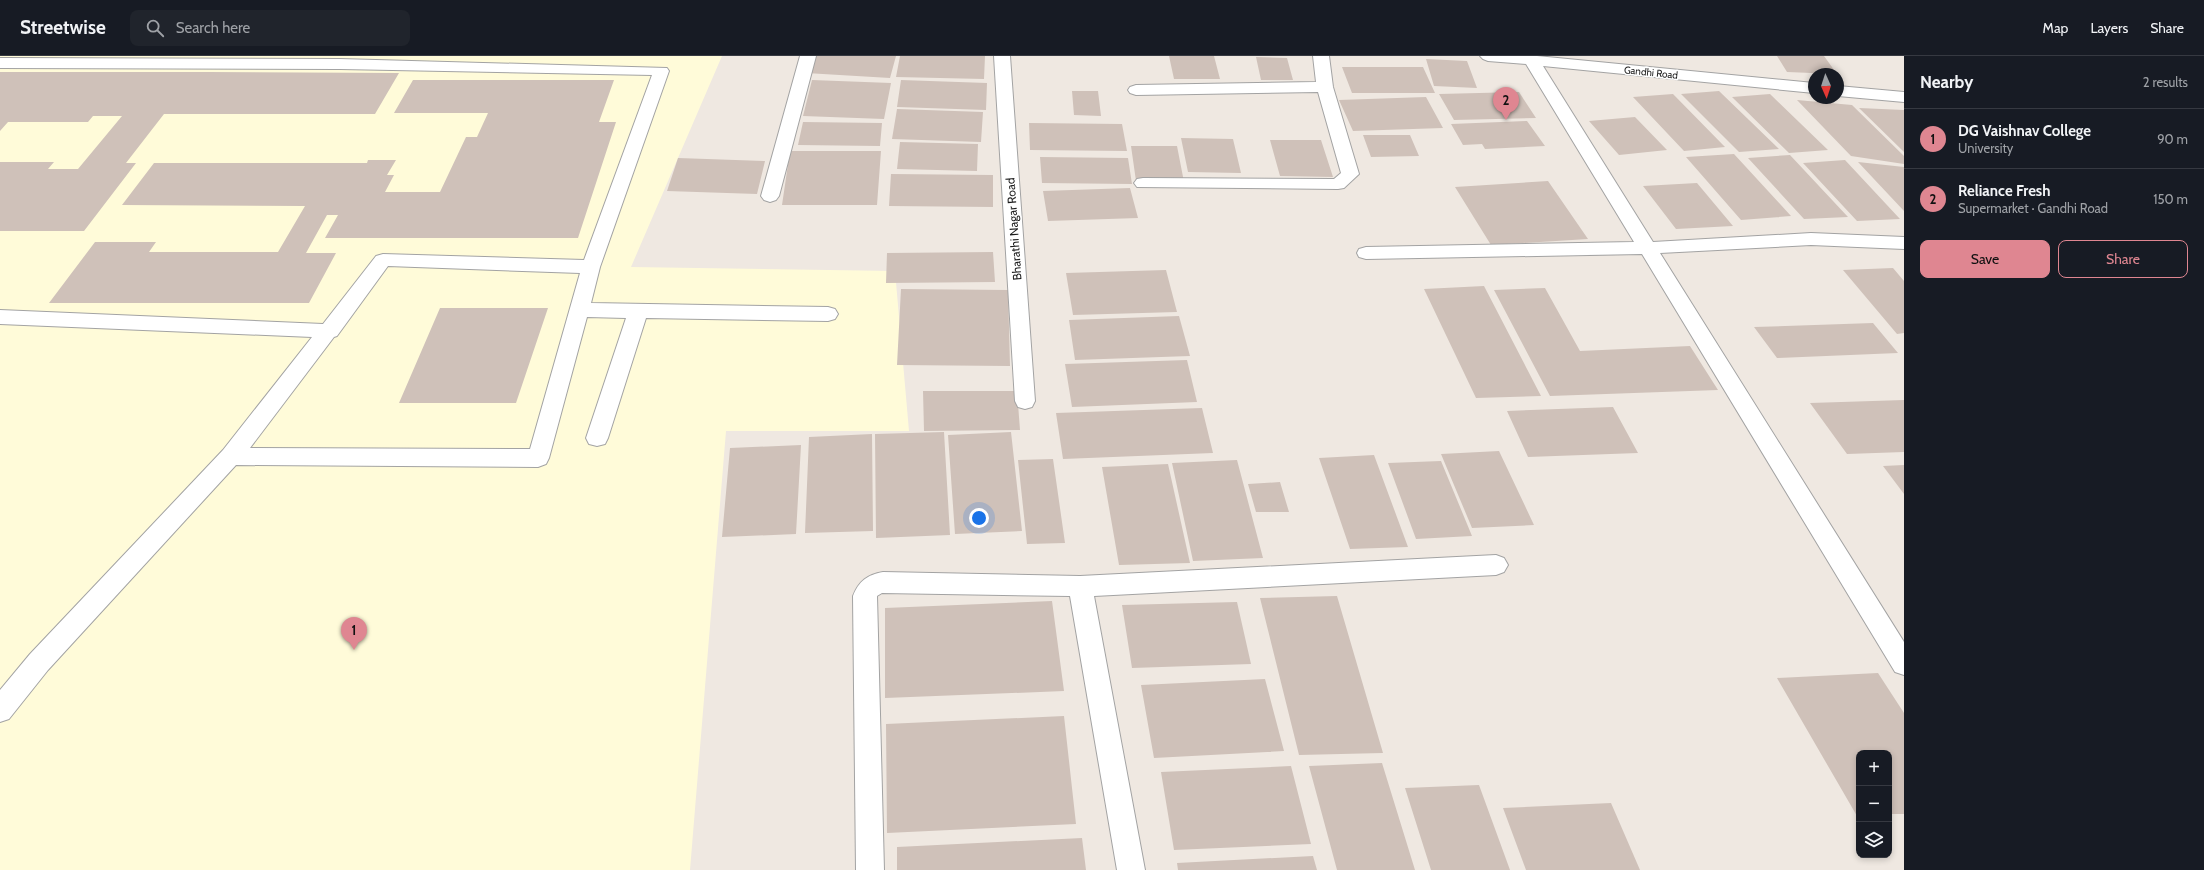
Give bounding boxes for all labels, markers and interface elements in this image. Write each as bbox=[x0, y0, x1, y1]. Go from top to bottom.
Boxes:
search box bbox=[130, 10, 410, 46]
text: Streetwise bbox=[20, 16, 106, 39]
icon: search bbox=[144, 17, 166, 39]
text: Search here bbox=[176, 19, 250, 37]
text: Map bbox=[2043, 19, 2068, 37]
text: Layers bbox=[2090, 19, 2128, 37]
text: Share bbox=[2150, 19, 2184, 37]
street label: Gandhi Road bbox=[1623, 63, 1679, 82]
north arrow bbox=[1808, 68, 1844, 104]
text: Nearby bbox=[1920, 72, 1973, 92]
text: 2 results bbox=[2143, 74, 2188, 90]
pin: 2 bbox=[1493, 87, 1519, 120]
text: DG Vaishnav College bbox=[1958, 122, 2091, 140]
text: 1 bbox=[1931, 131, 1935, 147]
text: 90 m bbox=[2157, 131, 2188, 147]
text: University bbox=[1958, 140, 2013, 156]
street label: Bharathi Nagar Road bbox=[1002, 177, 1025, 281]
text: Reliance Fresh bbox=[1958, 182, 2050, 200]
text: 2 bbox=[1930, 191, 1936, 207]
text: 150 m bbox=[2153, 191, 2188, 207]
text: Supermarket · Gandhi Road bbox=[1958, 200, 2108, 216]
button: Save bbox=[1920, 240, 2050, 278]
button: Share bbox=[2058, 240, 2188, 278]
your location bbox=[969, 508, 989, 528]
pin: 1 bbox=[341, 617, 367, 650]
map controls bbox=[1856, 750, 1892, 858]
button: + bbox=[1856, 750, 1892, 786]
button: − bbox=[1856, 786, 1892, 822]
button: layers bbox=[1856, 822, 1892, 858]

